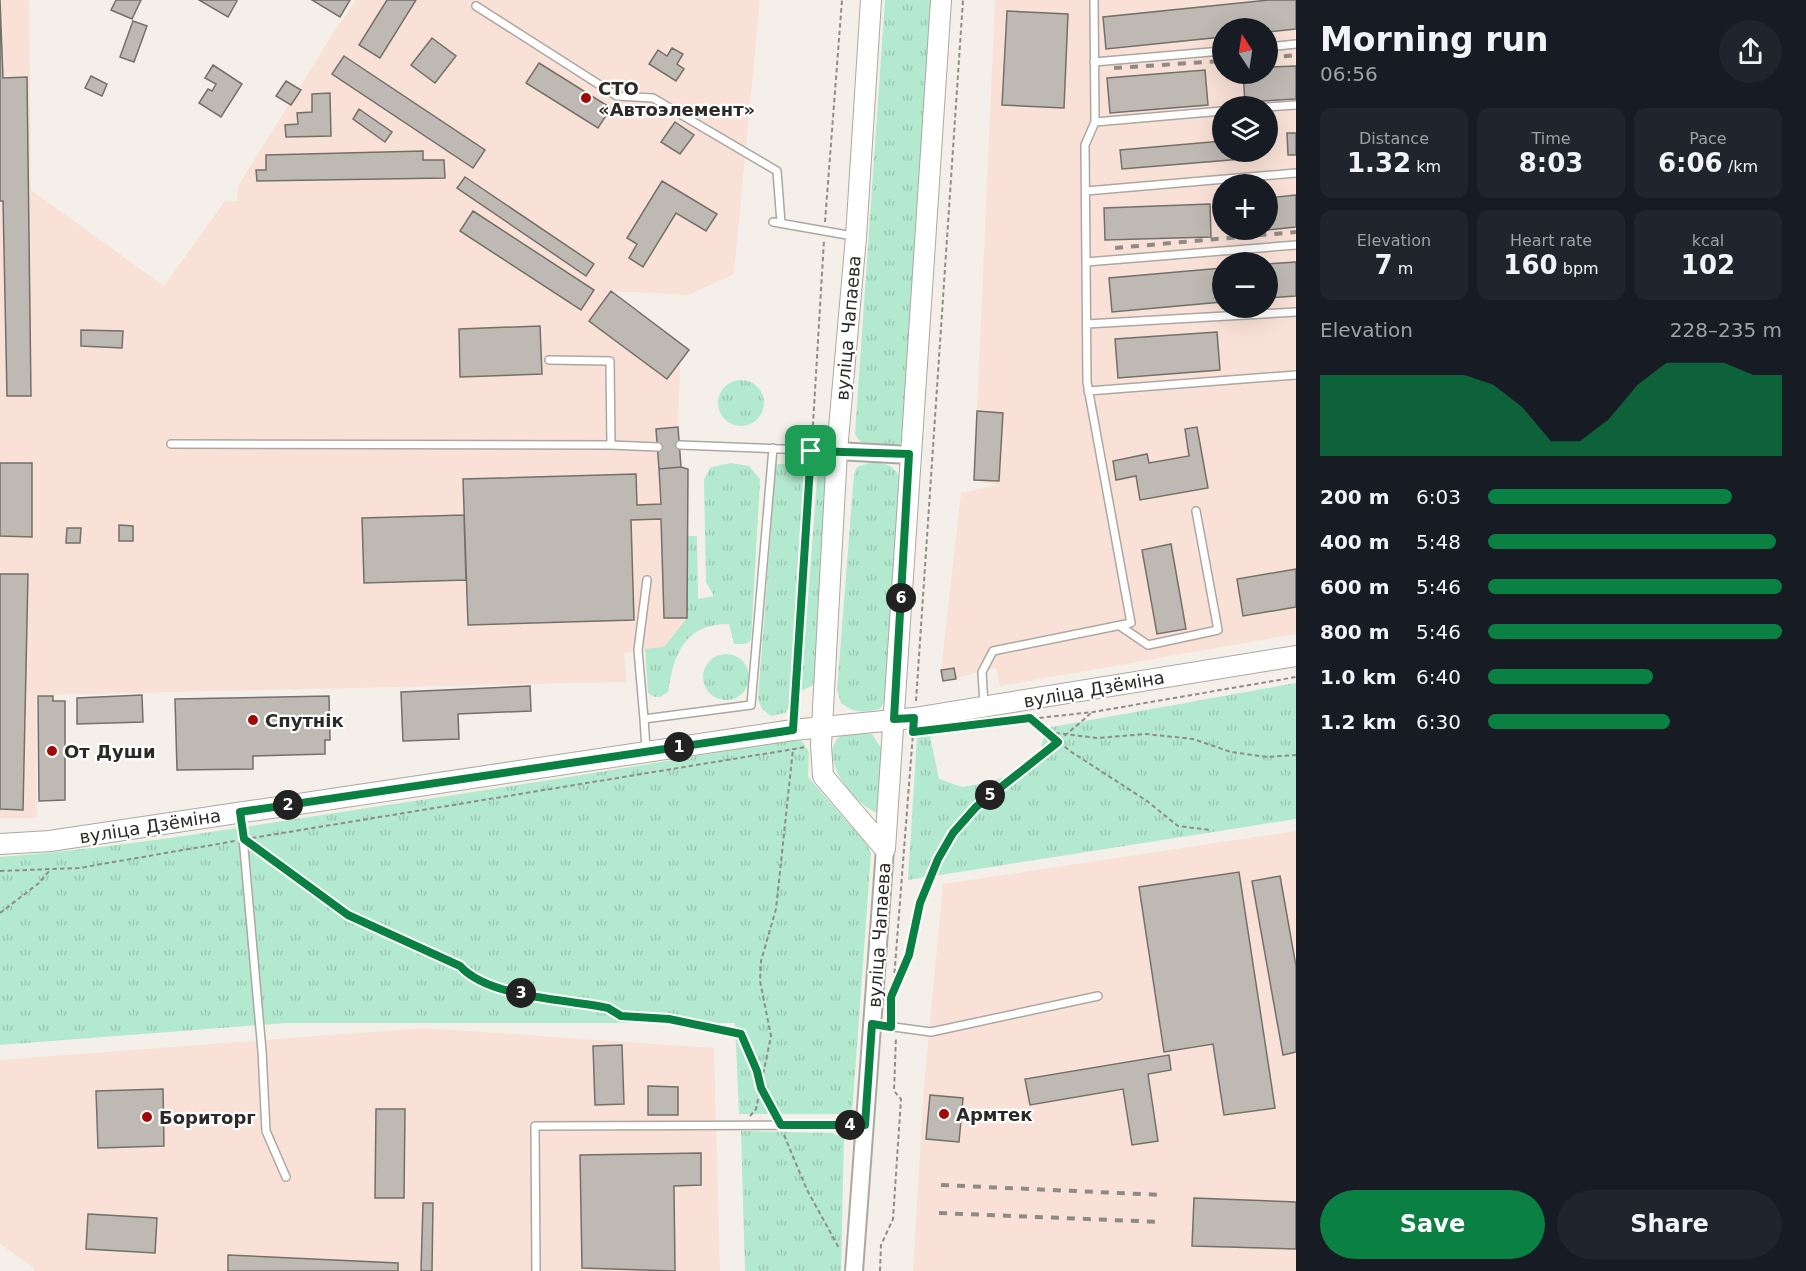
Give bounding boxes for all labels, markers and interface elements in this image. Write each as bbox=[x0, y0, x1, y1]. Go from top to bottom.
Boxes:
north arrow bbox=[1212, 18, 1278, 84]
map controls bbox=[1212, 18, 1278, 318]
text: Morning run bbox=[1320, 20, 1548, 59]
button: share bbox=[1719, 20, 1782, 83]
text: 06:56 bbox=[1320, 62, 1378, 86]
place label: СТО «Автоэлемент» bbox=[598, 78, 755, 120]
marker: СТО «Автоэлемент» bbox=[579, 91, 593, 105]
button: layers bbox=[1212, 96, 1278, 162]
text: Distance bbox=[1359, 129, 1429, 148]
text: Time bbox=[1531, 129, 1571, 148]
text: Pace bbox=[1689, 129, 1727, 148]
text: 1.32 bbox=[1347, 148, 1411, 178]
text: 8:03 bbox=[1519, 148, 1583, 178]
text: 6:06 bbox=[1658, 148, 1723, 178]
text: km bbox=[1411, 157, 1441, 176]
text: /km bbox=[1723, 157, 1758, 176]
button: + bbox=[1212, 174, 1278, 240]
text: Elevation bbox=[1357, 231, 1431, 250]
text: Heart rate bbox=[1510, 231, 1592, 250]
text: kcal bbox=[1692, 231, 1724, 250]
text: 7 bbox=[1375, 250, 1393, 280]
text: 160 bbox=[1503, 250, 1558, 280]
text: 102 bbox=[1681, 250, 1735, 280]
button: − bbox=[1212, 252, 1278, 318]
street label: вуліца Чапаева bbox=[831, 255, 865, 401]
text: m bbox=[1393, 259, 1413, 278]
text: bpm bbox=[1558, 259, 1599, 278]
text: Elevation bbox=[1320, 318, 1413, 342]
text: 228–235 m bbox=[1670, 318, 1782, 342]
pin bbox=[785, 425, 836, 476]
icon: arrive bbox=[794, 434, 827, 467]
text: 200 m bbox=[1320, 485, 1390, 509]
text: 6:03 bbox=[1416, 485, 1461, 509]
text: 400 m bbox=[1320, 530, 1390, 554]
text: 5:48 bbox=[1416, 530, 1461, 554]
text: 600 m bbox=[1320, 575, 1390, 599]
text: 5:46 bbox=[1416, 575, 1461, 599]
pin: 6 bbox=[886, 583, 916, 613]
text: 6 bbox=[895, 588, 907, 607]
text: 800 m bbox=[1320, 620, 1390, 644]
text: 5:46 bbox=[1416, 620, 1461, 644]
text: 1.0 km bbox=[1320, 665, 1397, 689]
text: 6:40 bbox=[1416, 665, 1461, 689]
street label: вуліца Дзёміна bbox=[1022, 666, 1166, 712]
place label: Спутнік bbox=[265, 710, 344, 731]
text: 1.2 km bbox=[1320, 710, 1397, 734]
text: 6:30 bbox=[1416, 710, 1461, 734]
marker: Спутнік bbox=[246, 713, 260, 727]
pin: 1 bbox=[664, 732, 694, 762]
text: 1 bbox=[673, 737, 685, 756]
place label: От Души bbox=[64, 741, 156, 762]
marker: От Души bbox=[45, 744, 59, 758]
pin: 5 bbox=[975, 780, 1005, 810]
text: 5 bbox=[984, 785, 996, 804]
pin: 2 bbox=[273, 790, 303, 820]
text: 2 bbox=[282, 795, 294, 814]
street label: вуліца Дзёміна bbox=[78, 804, 222, 848]
street label: вуліца Чапаева bbox=[863, 862, 895, 1008]
pin: 3 bbox=[506, 978, 536, 1008]
text: 3 bbox=[515, 983, 527, 1002]
place label: Армтек bbox=[956, 1104, 1032, 1125]
place label: Бориторг bbox=[159, 1107, 256, 1128]
marker: Армтек bbox=[937, 1107, 951, 1121]
marker: Бориторг bbox=[140, 1110, 154, 1124]
pin: 4 bbox=[835, 1110, 865, 1140]
text: 4 bbox=[844, 1115, 856, 1134]
button: Save bbox=[1320, 1190, 1545, 1259]
button: Share bbox=[1557, 1190, 1782, 1259]

